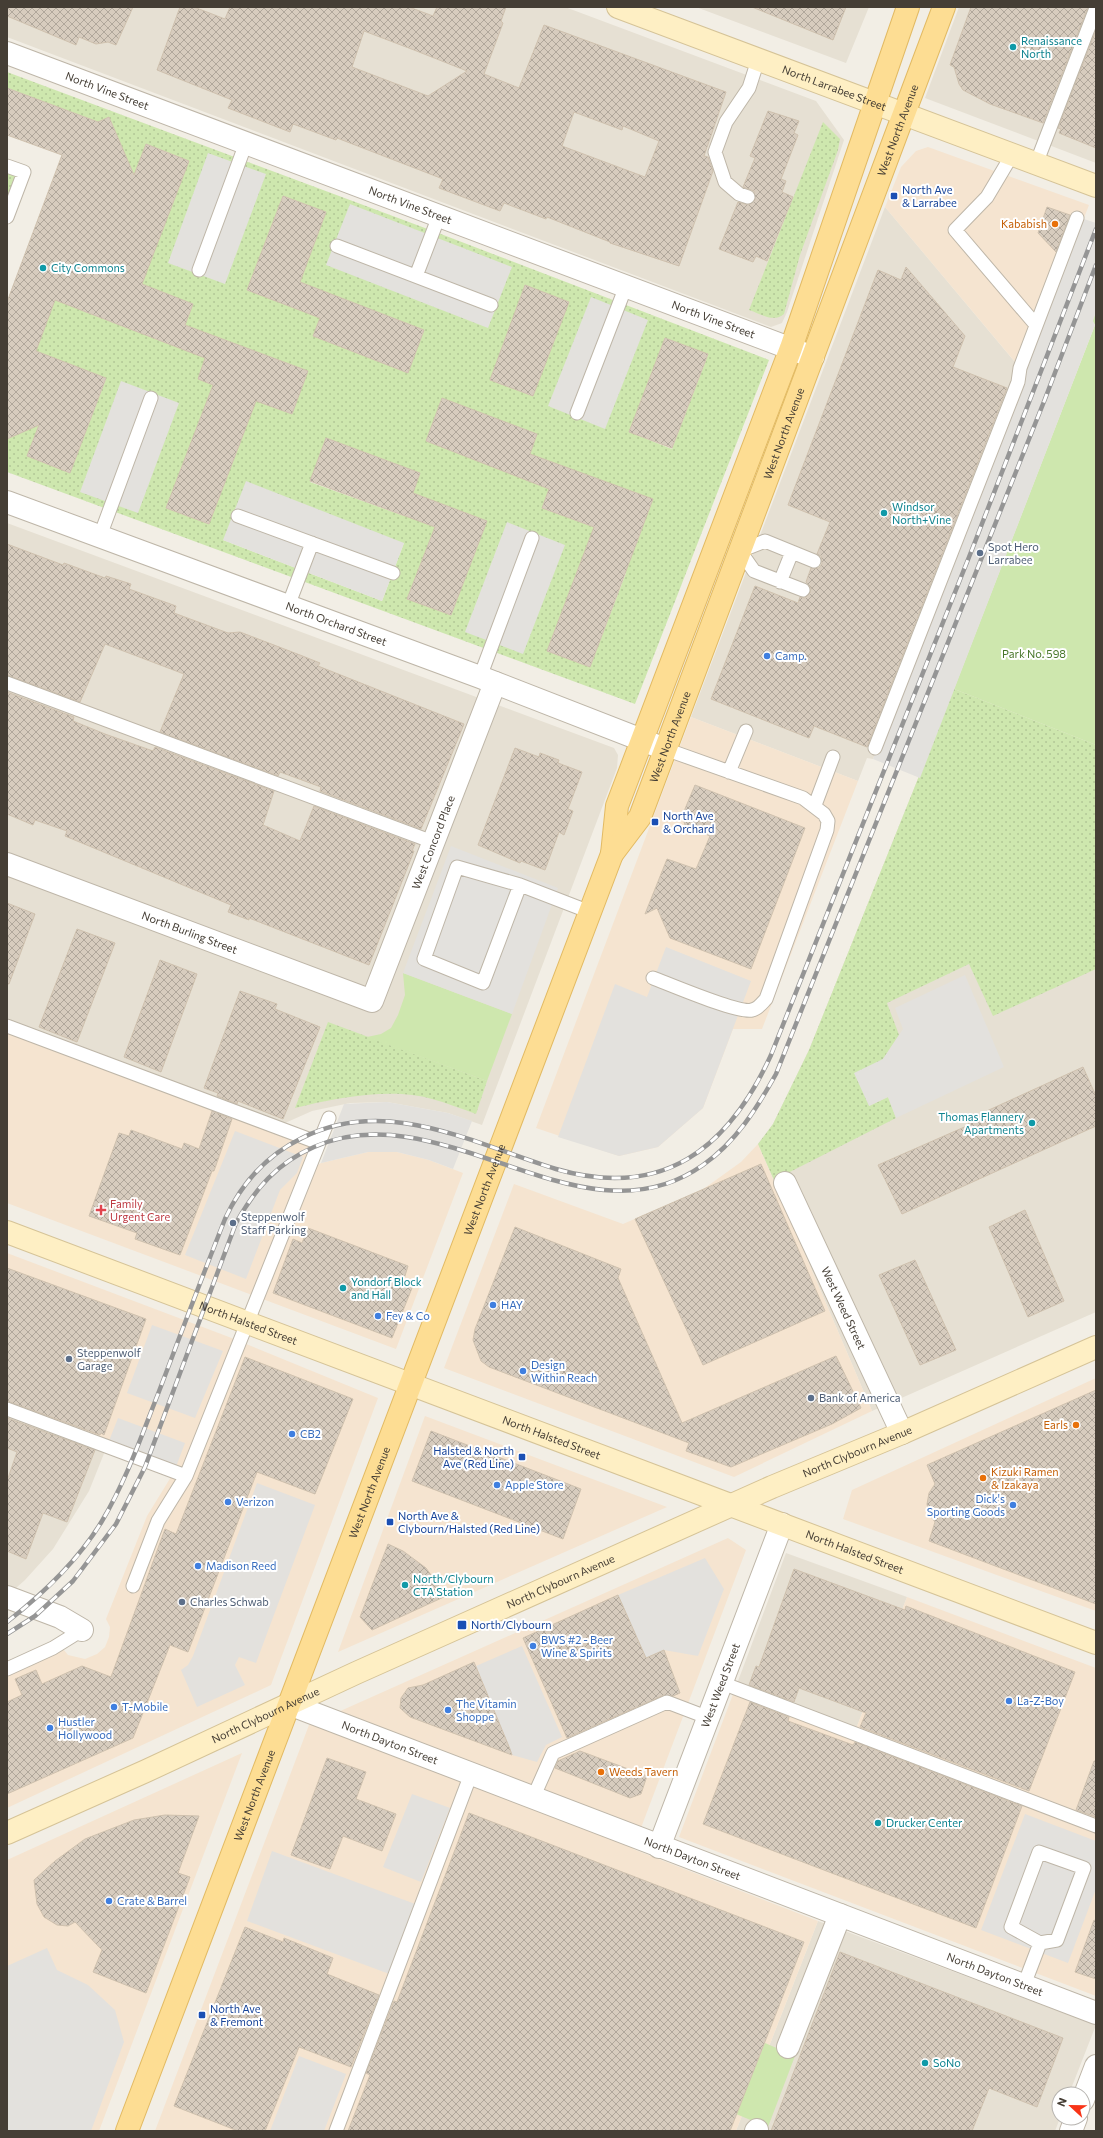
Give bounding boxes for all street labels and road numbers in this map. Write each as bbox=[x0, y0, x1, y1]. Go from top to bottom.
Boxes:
street label: North Larrabee Street bbox=[781, 62, 889, 113]
street label: North Vine Street bbox=[64, 69, 151, 112]
street label: West North Avenue bbox=[874, 82, 920, 178]
street label: North Vine Street bbox=[367, 183, 454, 226]
street label: North Vine Street bbox=[670, 297, 758, 341]
street label: West North Avenue bbox=[760, 386, 807, 481]
street label: North Orchard Street bbox=[284, 599, 389, 648]
street label: West North Avenue bbox=[647, 689, 693, 784]
street label: West Concord Place bbox=[409, 793, 457, 891]
street label: North Burling Street bbox=[140, 908, 240, 956]
street label: West North Avenue bbox=[461, 1142, 507, 1237]
street label: West Weed Street bbox=[819, 1264, 869, 1352]
street label: North Halsted Street bbox=[198, 1298, 300, 1347]
street label: North Halsted Street bbox=[501, 1413, 603, 1462]
street label: North Clybourn Avenue bbox=[801, 1422, 914, 1480]
street label: West North Avenue bbox=[346, 1445, 392, 1540]
street label: North Halsted Street bbox=[804, 1527, 906, 1576]
street label: North Clybourn Avenue bbox=[504, 1551, 617, 1611]
street label: West Weed Street bbox=[698, 1641, 742, 1729]
street label: North Clybourn Avenue bbox=[209, 1684, 321, 1745]
street label: North Dayton Street bbox=[340, 1718, 441, 1767]
street label: West North Avenue bbox=[231, 1747, 277, 1843]
street label: North Dayton Street bbox=[643, 1834, 743, 1883]
street label: North Dayton Street bbox=[945, 1950, 1046, 1998]

